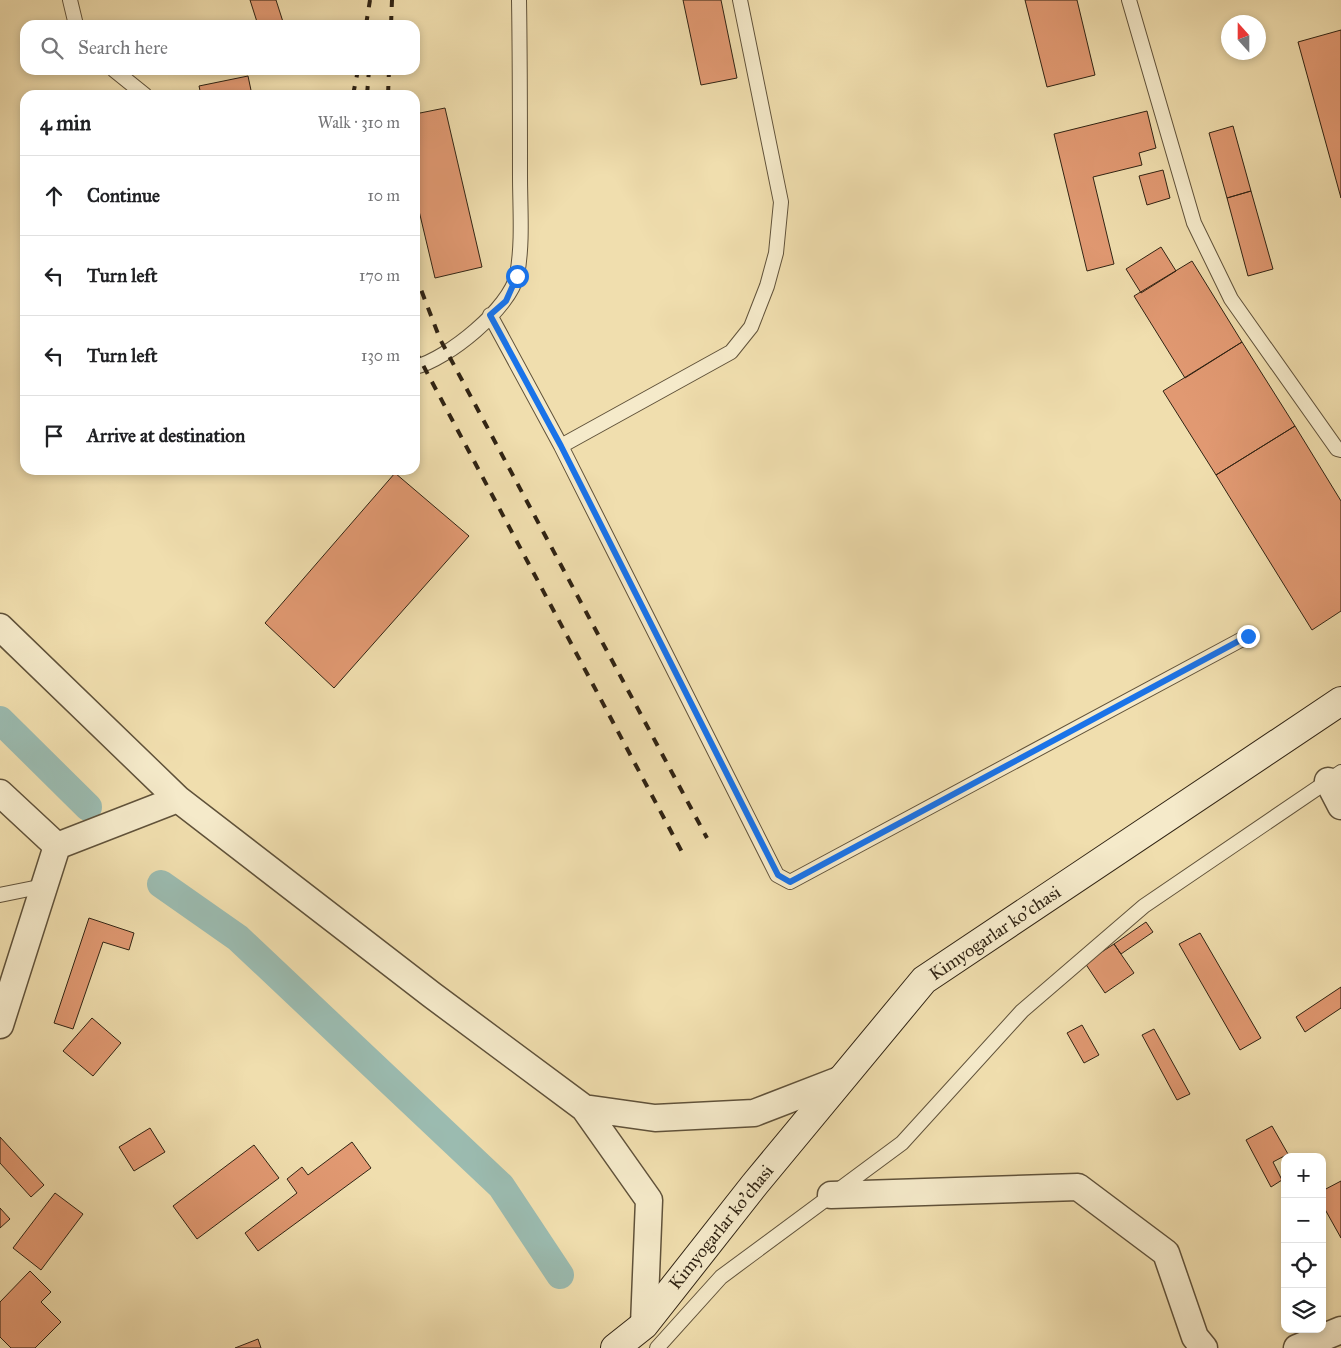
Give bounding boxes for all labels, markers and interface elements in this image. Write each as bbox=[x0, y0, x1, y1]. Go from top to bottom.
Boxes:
north arrow bbox=[1221, 15, 1266, 60]
search box bbox=[20, 20, 420, 75]
icon: search bbox=[38, 34, 66, 62]
text: Search here bbox=[78, 36, 168, 59]
text: 4 min bbox=[40, 110, 91, 136]
text: Walk · 310 m bbox=[318, 113, 400, 132]
icon: ahead bbox=[40, 182, 68, 210]
text: Continue bbox=[87, 184, 160, 207]
text: 10 m bbox=[368, 186, 400, 205]
icon: left bbox=[40, 262, 68, 290]
text: Turn left bbox=[87, 264, 157, 287]
route start bbox=[506, 265, 529, 288]
text: 170 m bbox=[359, 266, 400, 285]
icon: left bbox=[40, 342, 68, 370]
text: Turn left bbox=[87, 344, 157, 367]
text: 130 m bbox=[361, 346, 400, 365]
icon: arrive bbox=[40, 422, 68, 450]
text: Arrive at destination bbox=[87, 424, 245, 447]
route end bbox=[1237, 625, 1260, 648]
street label: Kimyogarlar ko'chasi bbox=[925, 881, 1066, 986]
map controls bbox=[1281, 1153, 1326, 1333]
button: + bbox=[1281, 1153, 1326, 1198]
street label: Kimyogarlar ko'chasi bbox=[664, 1160, 779, 1294]
button: − bbox=[1281, 1198, 1326, 1243]
button: locate bbox=[1281, 1243, 1326, 1288]
button: layers bbox=[1281, 1288, 1326, 1333]

